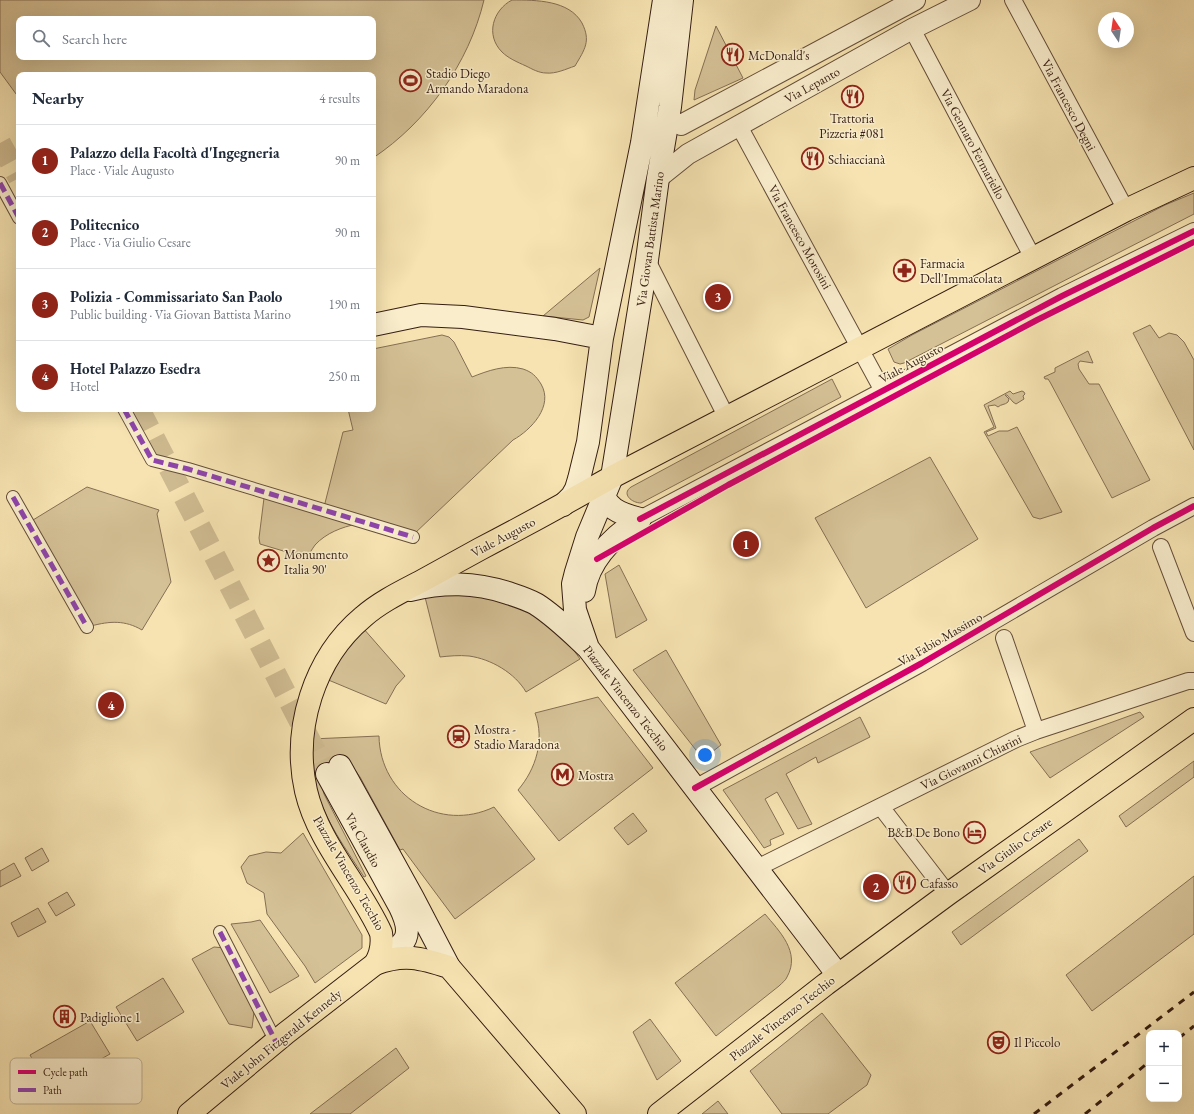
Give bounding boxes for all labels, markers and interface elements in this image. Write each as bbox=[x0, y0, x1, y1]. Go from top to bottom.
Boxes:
north arrow bbox=[1098, 12, 1134, 48]
search box bbox=[16, 16, 376, 60]
icon: search bbox=[30, 27, 52, 49]
text: Search here bbox=[62, 29, 127, 48]
restaurant icon: McDonald's bbox=[720, 42, 746, 68]
place label: McDonald's bbox=[748, 47, 810, 64]
street label: Via Francesco Degni bbox=[1038, 56, 1100, 154]
street label: Via Lepanto bbox=[781, 63, 843, 107]
place label: Stadio Diego Armando Maradona bbox=[425, 65, 529, 97]
sports icon: Stadio Diego Armando Maradona bbox=[398, 67, 424, 93]
restaurant icon: Trattoria Pizzeria #081 bbox=[839, 83, 865, 109]
street label: Via Gennaro Fermariello bbox=[937, 86, 1009, 202]
text: Nearby bbox=[32, 87, 84, 109]
text: 4 results bbox=[319, 90, 360, 107]
place label: Trattoria Pizzeria #081 bbox=[819, 110, 885, 142]
text: Palazzo della Facoltà d'Ingegneria bbox=[70, 143, 280, 162]
restaurant icon: Schiaccianà bbox=[799, 146, 825, 172]
place label: Schiaccianà bbox=[828, 151, 886, 168]
text: 1 bbox=[42, 152, 48, 169]
text: 90 m bbox=[335, 152, 360, 169]
text: Place · Viale Augusto bbox=[70, 162, 174, 179]
street label: Via Giovan Battista Marino bbox=[632, 170, 668, 308]
street label: Via Francesco Morosini bbox=[764, 182, 836, 292]
text: Politecnico bbox=[70, 215, 139, 234]
text: 2 bbox=[42, 224, 48, 241]
text: 90 m bbox=[335, 224, 360, 241]
text: Place · Via Giulio Cesare bbox=[70, 234, 191, 251]
place label: Farmacia Dell'Immacolata bbox=[920, 255, 1003, 287]
pharmacy icon: Farmacia Dell'Immacolata bbox=[891, 257, 917, 283]
pin: 3 bbox=[705, 282, 731, 312]
text: Polizia - Commissariato San Paolo bbox=[70, 287, 282, 306]
text: 3 bbox=[42, 296, 48, 313]
text: 190 m bbox=[329, 296, 360, 313]
text: Public building · Via Giovan Battista Marino bbox=[70, 306, 291, 323]
street label: Viale Augusto bbox=[876, 339, 946, 387]
text: Hotel Palazzo Esedra bbox=[70, 359, 201, 378]
text: 4 bbox=[42, 368, 48, 385]
text: 250 m bbox=[329, 368, 360, 385]
text: Hotel bbox=[70, 378, 99, 395]
street label: Viale Augusto bbox=[468, 513, 538, 561]
pin: 1 bbox=[733, 529, 759, 559]
place label: Monumento Italia 90' bbox=[284, 546, 348, 578]
place icon: Monumento Italia 90' bbox=[255, 548, 281, 574]
street label: Via Fabio Massimo bbox=[895, 608, 985, 670]
street label: Piazzale Vincenzo Tecchio bbox=[579, 642, 673, 754]
pin: 4 bbox=[98, 690, 124, 720]
place label: Mostra - Stadio Maradona bbox=[474, 721, 560, 753]
station icon: Mostra - Stadio Maradona bbox=[446, 723, 472, 749]
street label: Via Giovanni Chiarini bbox=[918, 730, 1024, 794]
your location bbox=[695, 745, 715, 765]
metro station icon: Mostra bbox=[550, 762, 576, 788]
place label: Mostra bbox=[578, 767, 615, 784]
street label: Via Claudio bbox=[341, 810, 385, 870]
street label: Piazzale Vincenzo Tecchio bbox=[309, 813, 389, 933]
street label: Via Giulio Cesare bbox=[975, 813, 1055, 879]
hotel icon: B&B De Bono bbox=[962, 819, 988, 845]
place label: B&B De Bono bbox=[887, 824, 960, 841]
restaurant icon: Cafasso bbox=[891, 870, 917, 896]
pin: 2 bbox=[863, 872, 889, 902]
place label: Cafasso bbox=[920, 875, 958, 892]
street label: Piazzale Vincenzo Tecchio bbox=[726, 971, 838, 1065]
street label: Viale John Fitzgerald Kennedy bbox=[217, 985, 345, 1093]
building icon: Padiglione 1 bbox=[52, 1004, 78, 1030]
place label: Padiglione 1 bbox=[80, 1009, 141, 1026]
theatre icon: Il Piccolo bbox=[985, 1029, 1011, 1055]
map controls bbox=[1146, 1030, 1182, 1102]
button: + bbox=[1146, 1030, 1182, 1066]
place label: Il Piccolo bbox=[1014, 1034, 1060, 1051]
legend bbox=[10, 1058, 142, 1104]
text: Cycle path bbox=[43, 1065, 88, 1079]
button: − bbox=[1146, 1066, 1182, 1102]
text: Path bbox=[43, 1083, 62, 1097]

